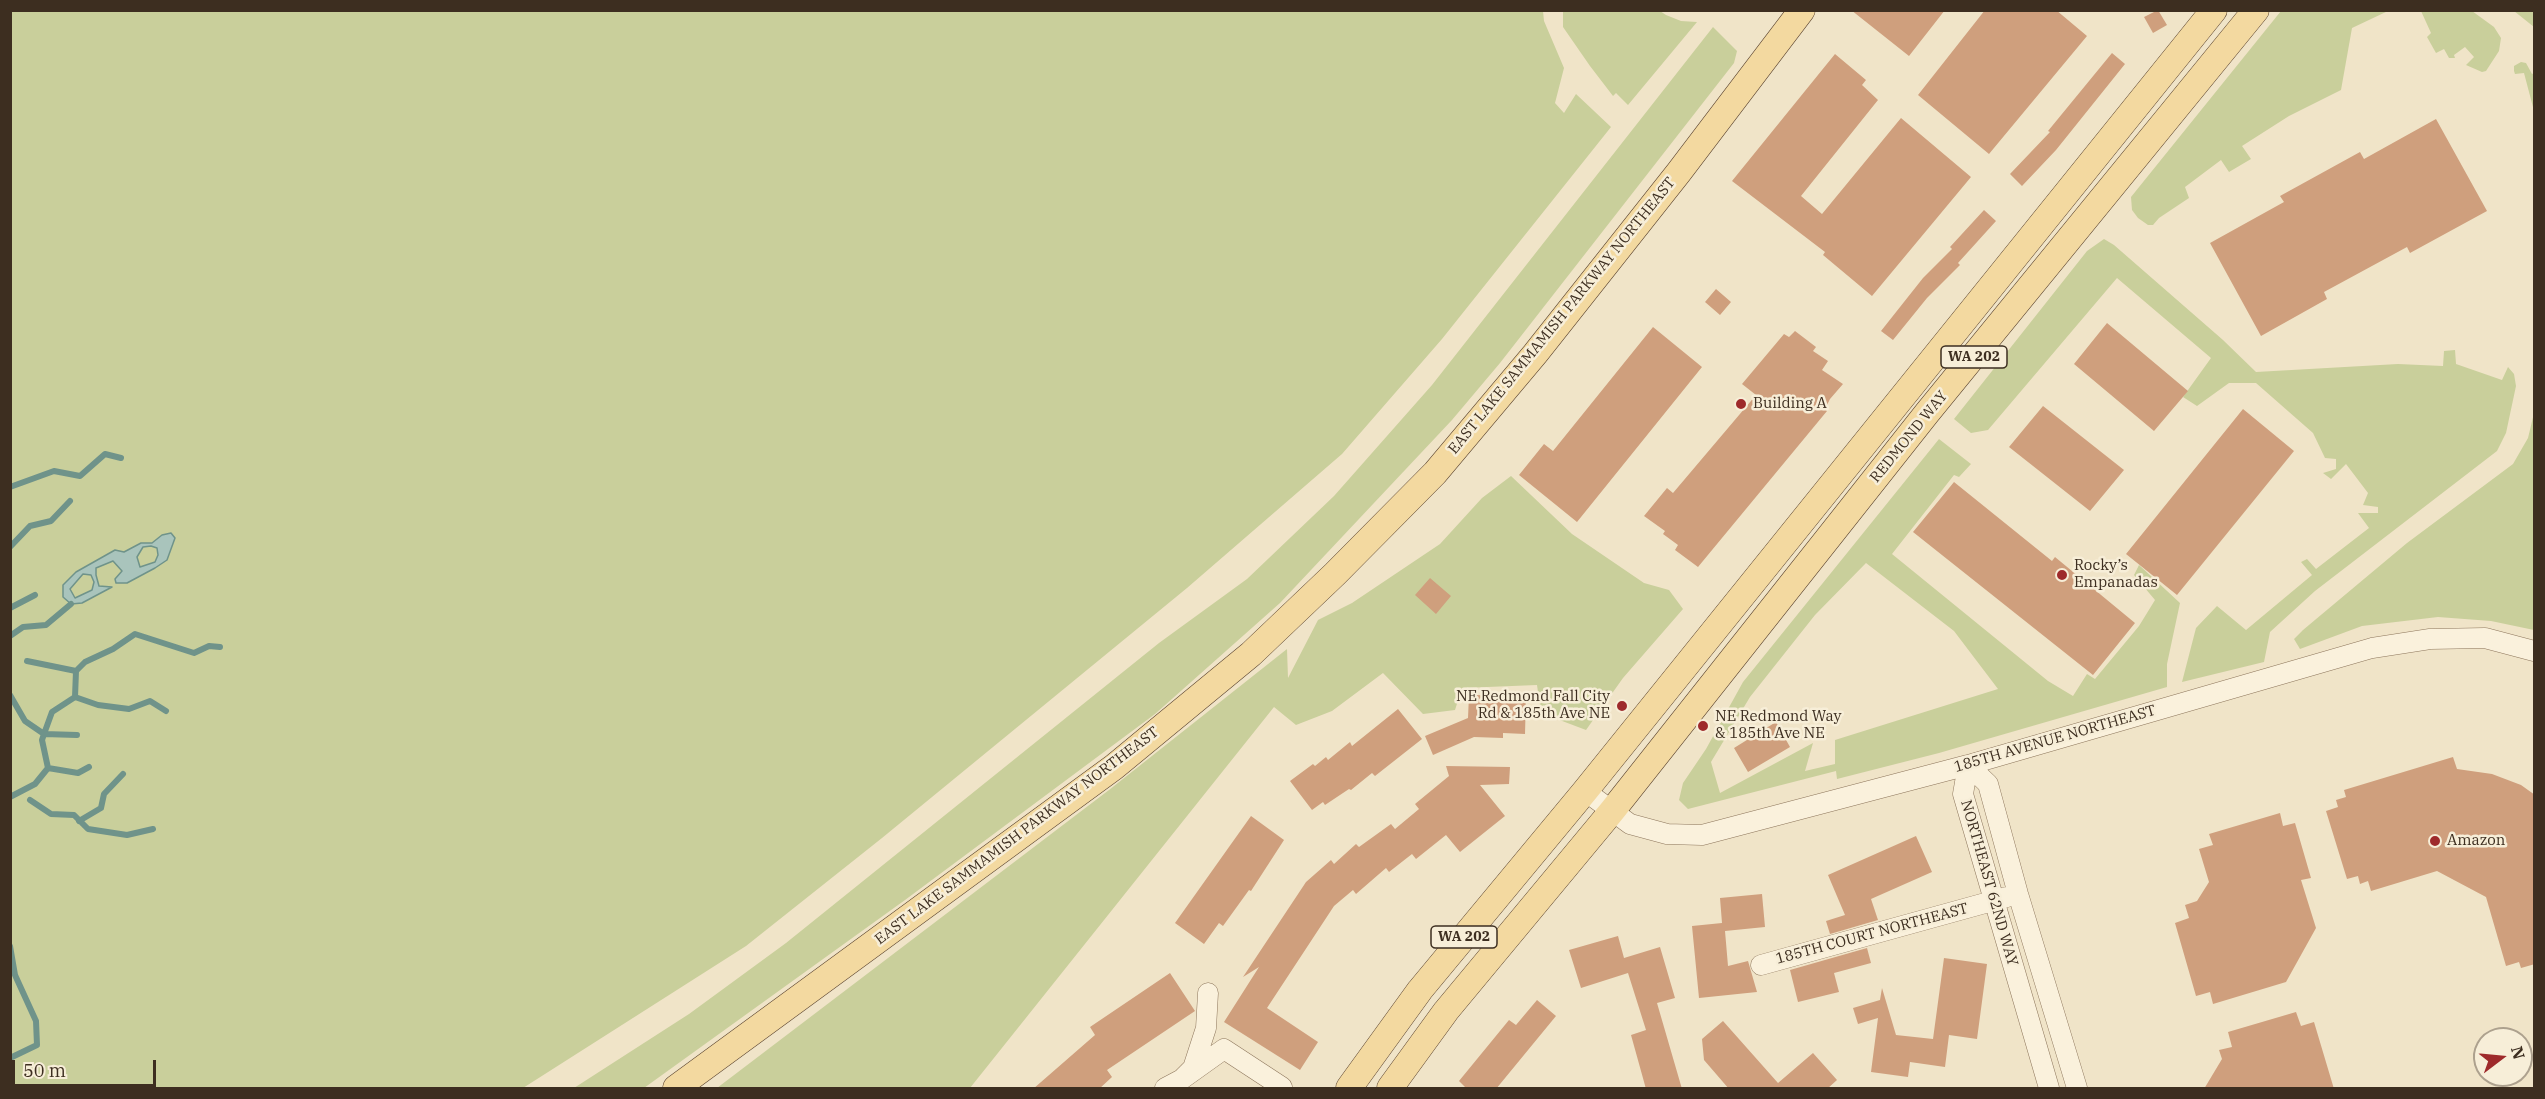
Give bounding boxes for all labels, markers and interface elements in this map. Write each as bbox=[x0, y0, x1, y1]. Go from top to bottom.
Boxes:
street label: EAST LAKE SAMMAMISH PARKWAY NORTHEAST bbox=[1445, 174, 1679, 458]
road number: WA 202 bbox=[1941, 346, 2007, 368]
street label: REDMOND WAY bbox=[1867, 387, 1951, 487]
place label: Building A bbox=[1753, 395, 1827, 413]
marker: Building A bbox=[1734, 397, 1748, 411]
place label: Rocky’s Empanadas bbox=[2074, 557, 2158, 592]
marker: Rocky’s Empanadas bbox=[2055, 568, 2069, 582]
place label: NE Redmond Fall City Rd & 185th Ave NE bbox=[1456, 688, 1610, 723]
marker: NE Redmond Fall City Rd & 185th Ave NE bbox=[1615, 699, 1629, 713]
street label: 185TH AVENUE NORTHEAST bbox=[1952, 702, 2158, 776]
place label: NE Redmond Way & 185th Ave NE bbox=[1715, 708, 1842, 743]
marker: NE Redmond Way & 185th Ave NE bbox=[1696, 719, 1710, 733]
street label: EAST LAKE SAMMAMISH PARKWAY NORTHEAST bbox=[872, 723, 1162, 949]
street label: NORTHEAST 62ND WAY bbox=[1957, 798, 2021, 968]
place label: Amazon bbox=[2447, 832, 2505, 850]
marker: Amazon bbox=[2428, 834, 2442, 848]
street label: 185TH COURT NORTHEAST bbox=[1774, 900, 1970, 968]
road number: WA 202 bbox=[1431, 926, 1497, 948]
north arrow bbox=[2473, 1027, 2533, 1087]
text: N bbox=[2507, 1044, 2530, 1061]
scale bar bbox=[15, 1048, 159, 1086]
text: 50 m bbox=[23, 1059, 66, 1082]

